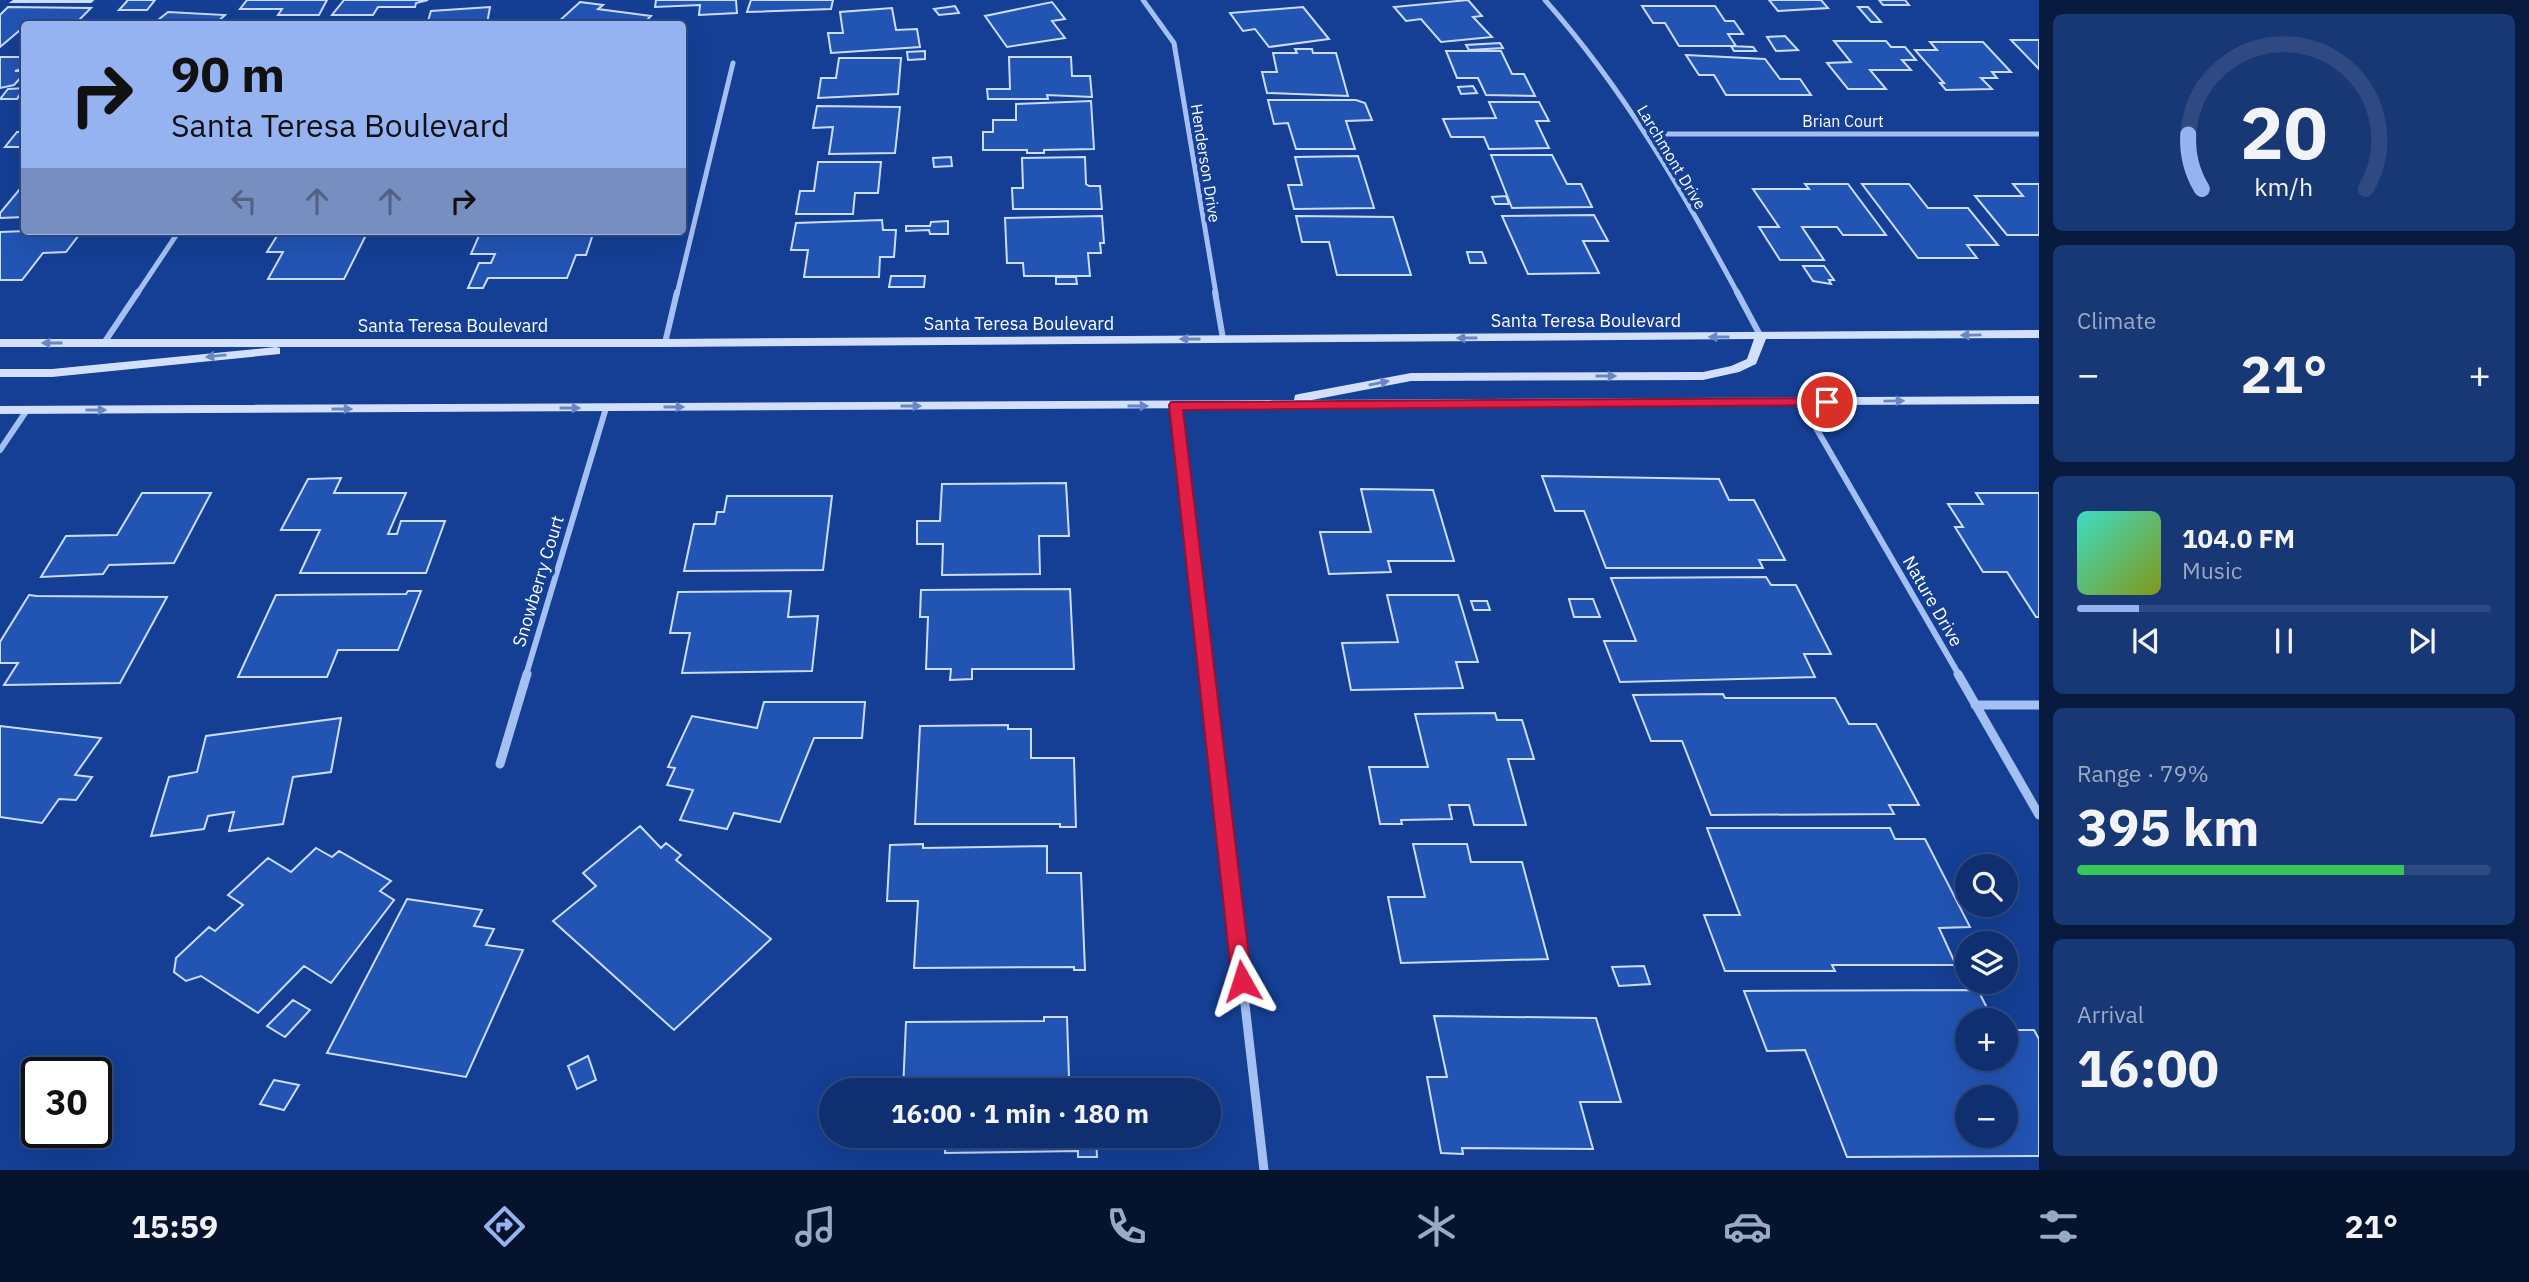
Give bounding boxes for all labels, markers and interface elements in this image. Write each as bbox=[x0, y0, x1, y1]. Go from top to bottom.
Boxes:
text: 90 m bbox=[171, 42, 285, 105]
icon: right bbox=[56, 49, 147, 140]
text: 20 bbox=[2240, 84, 2328, 179]
street label: Larchmont Drive bbox=[1633, 101, 1711, 213]
street label: Henderson Drive bbox=[1187, 102, 1225, 224]
text: Santa Teresa Boulevard bbox=[171, 104, 510, 146]
street label: Brian Court bbox=[1802, 111, 1884, 131]
text: km/h bbox=[2255, 169, 2313, 202]
icon: left bbox=[225, 182, 263, 220]
icon: ahead bbox=[298, 182, 336, 220]
icon: ahead bbox=[371, 182, 409, 220]
icon: right bbox=[444, 182, 482, 220]
text: Climate bbox=[2077, 305, 2156, 335]
street label: Santa Teresa Boulevard bbox=[1491, 309, 1681, 332]
street label: Santa Teresa Boulevard bbox=[924, 312, 1114, 335]
street label: Santa Teresa Boulevard bbox=[358, 314, 548, 337]
one-way arrow bbox=[1960, 329, 1982, 340]
one-way arrow bbox=[1708, 331, 1730, 343]
one-way arrow bbox=[1456, 332, 1478, 344]
one-way arrow bbox=[1179, 334, 1201, 345]
one-way arrow bbox=[41, 337, 63, 349]
text: 21° bbox=[2241, 340, 2327, 407]
text: − bbox=[2077, 349, 2100, 398]
text: + bbox=[2468, 349, 2491, 398]
one-way arrow bbox=[205, 351, 227, 362]
one-way arrow bbox=[1595, 370, 1617, 382]
pin bbox=[1797, 372, 1857, 432]
one-way arrow bbox=[1368, 377, 1390, 388]
icon: arrive bbox=[1808, 383, 1846, 421]
one-way arrow bbox=[1883, 396, 1905, 407]
one-way arrow bbox=[900, 400, 922, 412]
one-way arrow bbox=[1127, 400, 1149, 412]
one-way arrow bbox=[664, 401, 686, 413]
one-way arrow bbox=[559, 402, 581, 414]
one-way arrow bbox=[331, 403, 353, 415]
one-way arrow bbox=[85, 404, 107, 416]
street label: Snowberry Court bbox=[507, 513, 569, 649]
text: 104.0 FM bbox=[2182, 521, 2295, 555]
street label: Nature Drive bbox=[1898, 551, 1968, 651]
text: Music bbox=[2182, 555, 2242, 585]
icon: previous bbox=[2127, 622, 2165, 660]
icon: pause bbox=[2265, 622, 2303, 660]
icon: next bbox=[2403, 622, 2441, 660]
text: Range · 79% bbox=[2077, 758, 2209, 788]
text: 395 km bbox=[2077, 793, 2259, 860]
map controls bbox=[1955, 854, 2018, 1148]
button: search bbox=[1955, 854, 2018, 917]
button: layers bbox=[1955, 931, 2018, 994]
position arrow bbox=[1205, 944, 1279, 1018]
text: Arrival bbox=[2077, 999, 2144, 1029]
button: + bbox=[1955, 1008, 2018, 1071]
text: 16:00 bbox=[2077, 1034, 2219, 1101]
speed limit sign: 30 bbox=[21, 1057, 112, 1148]
button: − bbox=[1955, 1085, 2018, 1148]
text: 16:00 · 1 min · 180 m bbox=[891, 1096, 1149, 1130]
icon: directions bbox=[480, 1202, 529, 1251]
icon: music bbox=[791, 1202, 840, 1251]
icon: phone bbox=[1102, 1202, 1151, 1251]
icon: climate bbox=[1412, 1202, 1461, 1251]
icon: car bbox=[1723, 1202, 1772, 1251]
icon: filters bbox=[2034, 1202, 2083, 1251]
text: 15:59 bbox=[131, 1205, 218, 1247]
text: 21° bbox=[2345, 1205, 2398, 1247]

